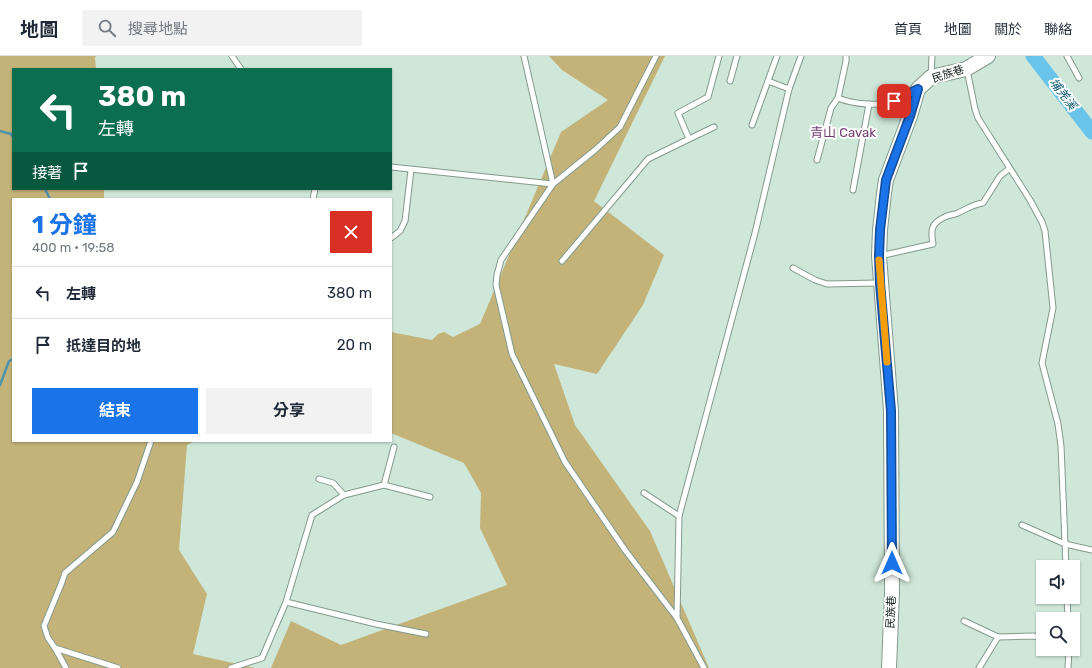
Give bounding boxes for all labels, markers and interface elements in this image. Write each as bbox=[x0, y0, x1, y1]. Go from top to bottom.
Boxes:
search box bbox=[82, 10, 362, 46]
icon: search bbox=[96, 17, 118, 39]
text: 地圖 bbox=[20, 18, 58, 41]
text: 搜尋地點 bbox=[128, 20, 188, 38]
text: 首頁 bbox=[894, 21, 922, 38]
text: 地圖 bbox=[944, 21, 972, 38]
text: 關於 bbox=[994, 21, 1022, 38]
text: 聯絡 bbox=[1044, 21, 1072, 38]
street label: 民族巷 bbox=[930, 63, 966, 85]
water label: 埔羌溪 bbox=[1046, 76, 1081, 114]
text: 380 m bbox=[98, 80, 186, 113]
icon: left bbox=[32, 84, 84, 136]
pin bbox=[877, 84, 911, 118]
icon: arrive bbox=[883, 90, 905, 112]
text: 左轉 bbox=[98, 118, 134, 140]
district label: 青山 Cavak bbox=[810, 125, 876, 140]
icon: arrive bbox=[70, 160, 92, 182]
text: 接著 bbox=[32, 164, 62, 182]
text: 1 分鐘 bbox=[32, 211, 97, 239]
button: close bbox=[330, 211, 372, 253]
text: 400 m · 19:58 bbox=[32, 240, 115, 255]
icon: left bbox=[32, 282, 54, 304]
text: 380 m bbox=[327, 284, 372, 302]
text: 左轉 bbox=[66, 285, 96, 303]
icon: arrive bbox=[32, 334, 54, 356]
text: 20 m bbox=[337, 336, 372, 354]
text: 抵達目的地 bbox=[66, 337, 141, 355]
button: 結束 bbox=[32, 388, 198, 434]
button: 分享 bbox=[206, 388, 372, 434]
position arrow bbox=[871, 542, 913, 584]
map controls bbox=[1036, 560, 1080, 656]
button: sound bbox=[1036, 560, 1080, 604]
street label: 民族巷 bbox=[884, 595, 898, 629]
button: search bbox=[1036, 612, 1080, 656]

